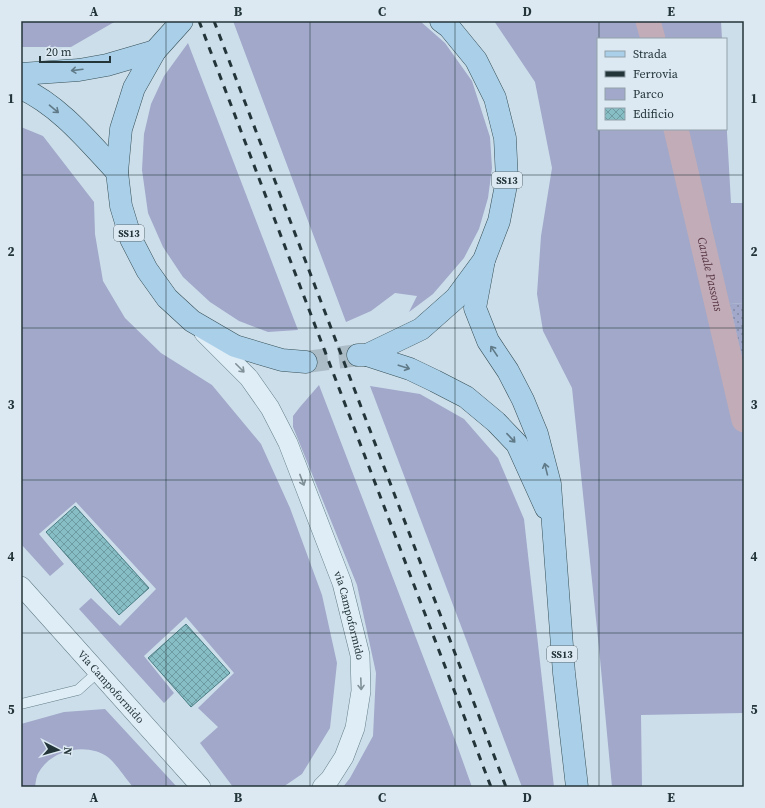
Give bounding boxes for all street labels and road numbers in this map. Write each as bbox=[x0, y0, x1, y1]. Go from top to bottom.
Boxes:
road number: SS13 bbox=[492, 172, 522, 188]
road number: SS13 bbox=[114, 225, 144, 241]
street label: via Campoformido bbox=[330, 569, 368, 660]
road number: SS13 bbox=[547, 646, 577, 662]
street label: Via Campoformido bbox=[74, 647, 148, 726]

